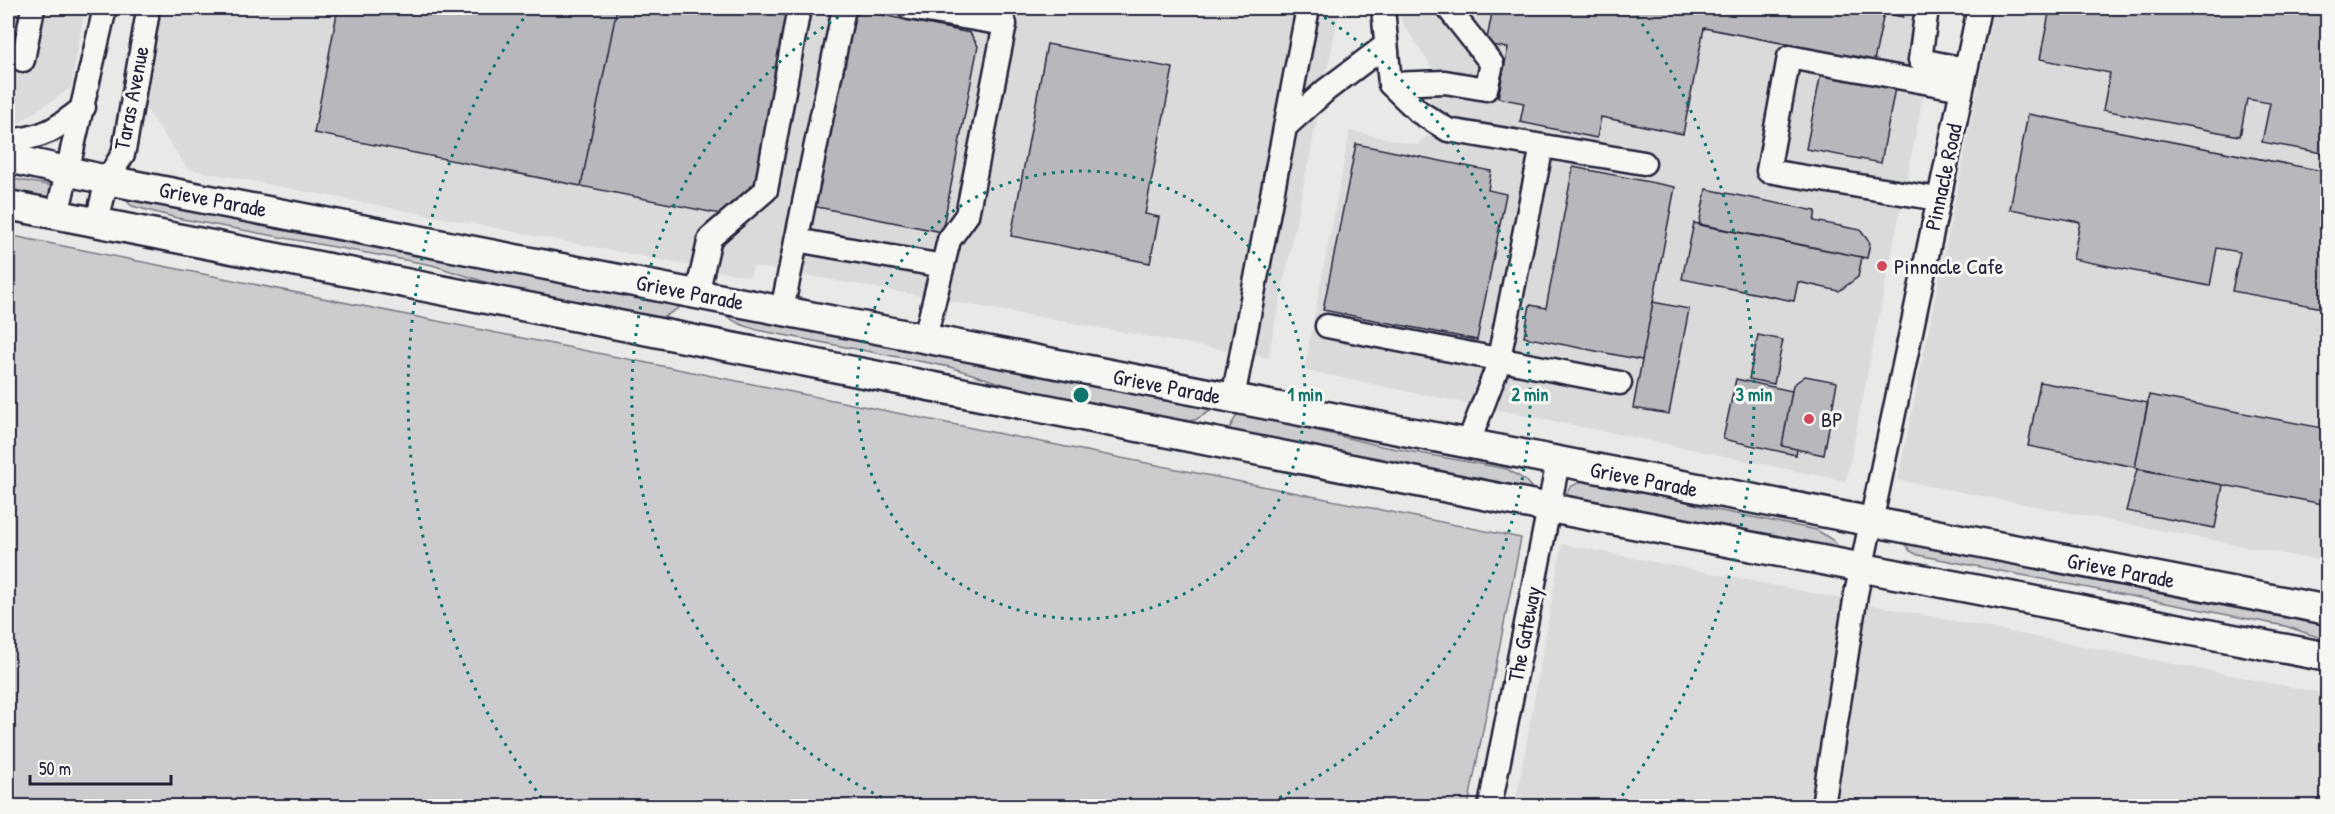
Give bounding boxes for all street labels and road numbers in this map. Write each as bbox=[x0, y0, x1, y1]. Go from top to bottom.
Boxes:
street label: Taras Avenue bbox=[106, 43, 156, 153]
street label: Pinnacle Road bbox=[1917, 121, 1969, 233]
street label: Grieve Parade bbox=[157, 174, 270, 224]
street label: Grieve Parade bbox=[634, 267, 747, 317]
street label: Grieve Parade bbox=[1111, 361, 1224, 411]
street label: Grieve Parade bbox=[1588, 454, 1701, 504]
street label: Grieve Parade bbox=[2065, 545, 2178, 595]
street label: The Gateway bbox=[1500, 584, 1548, 684]

